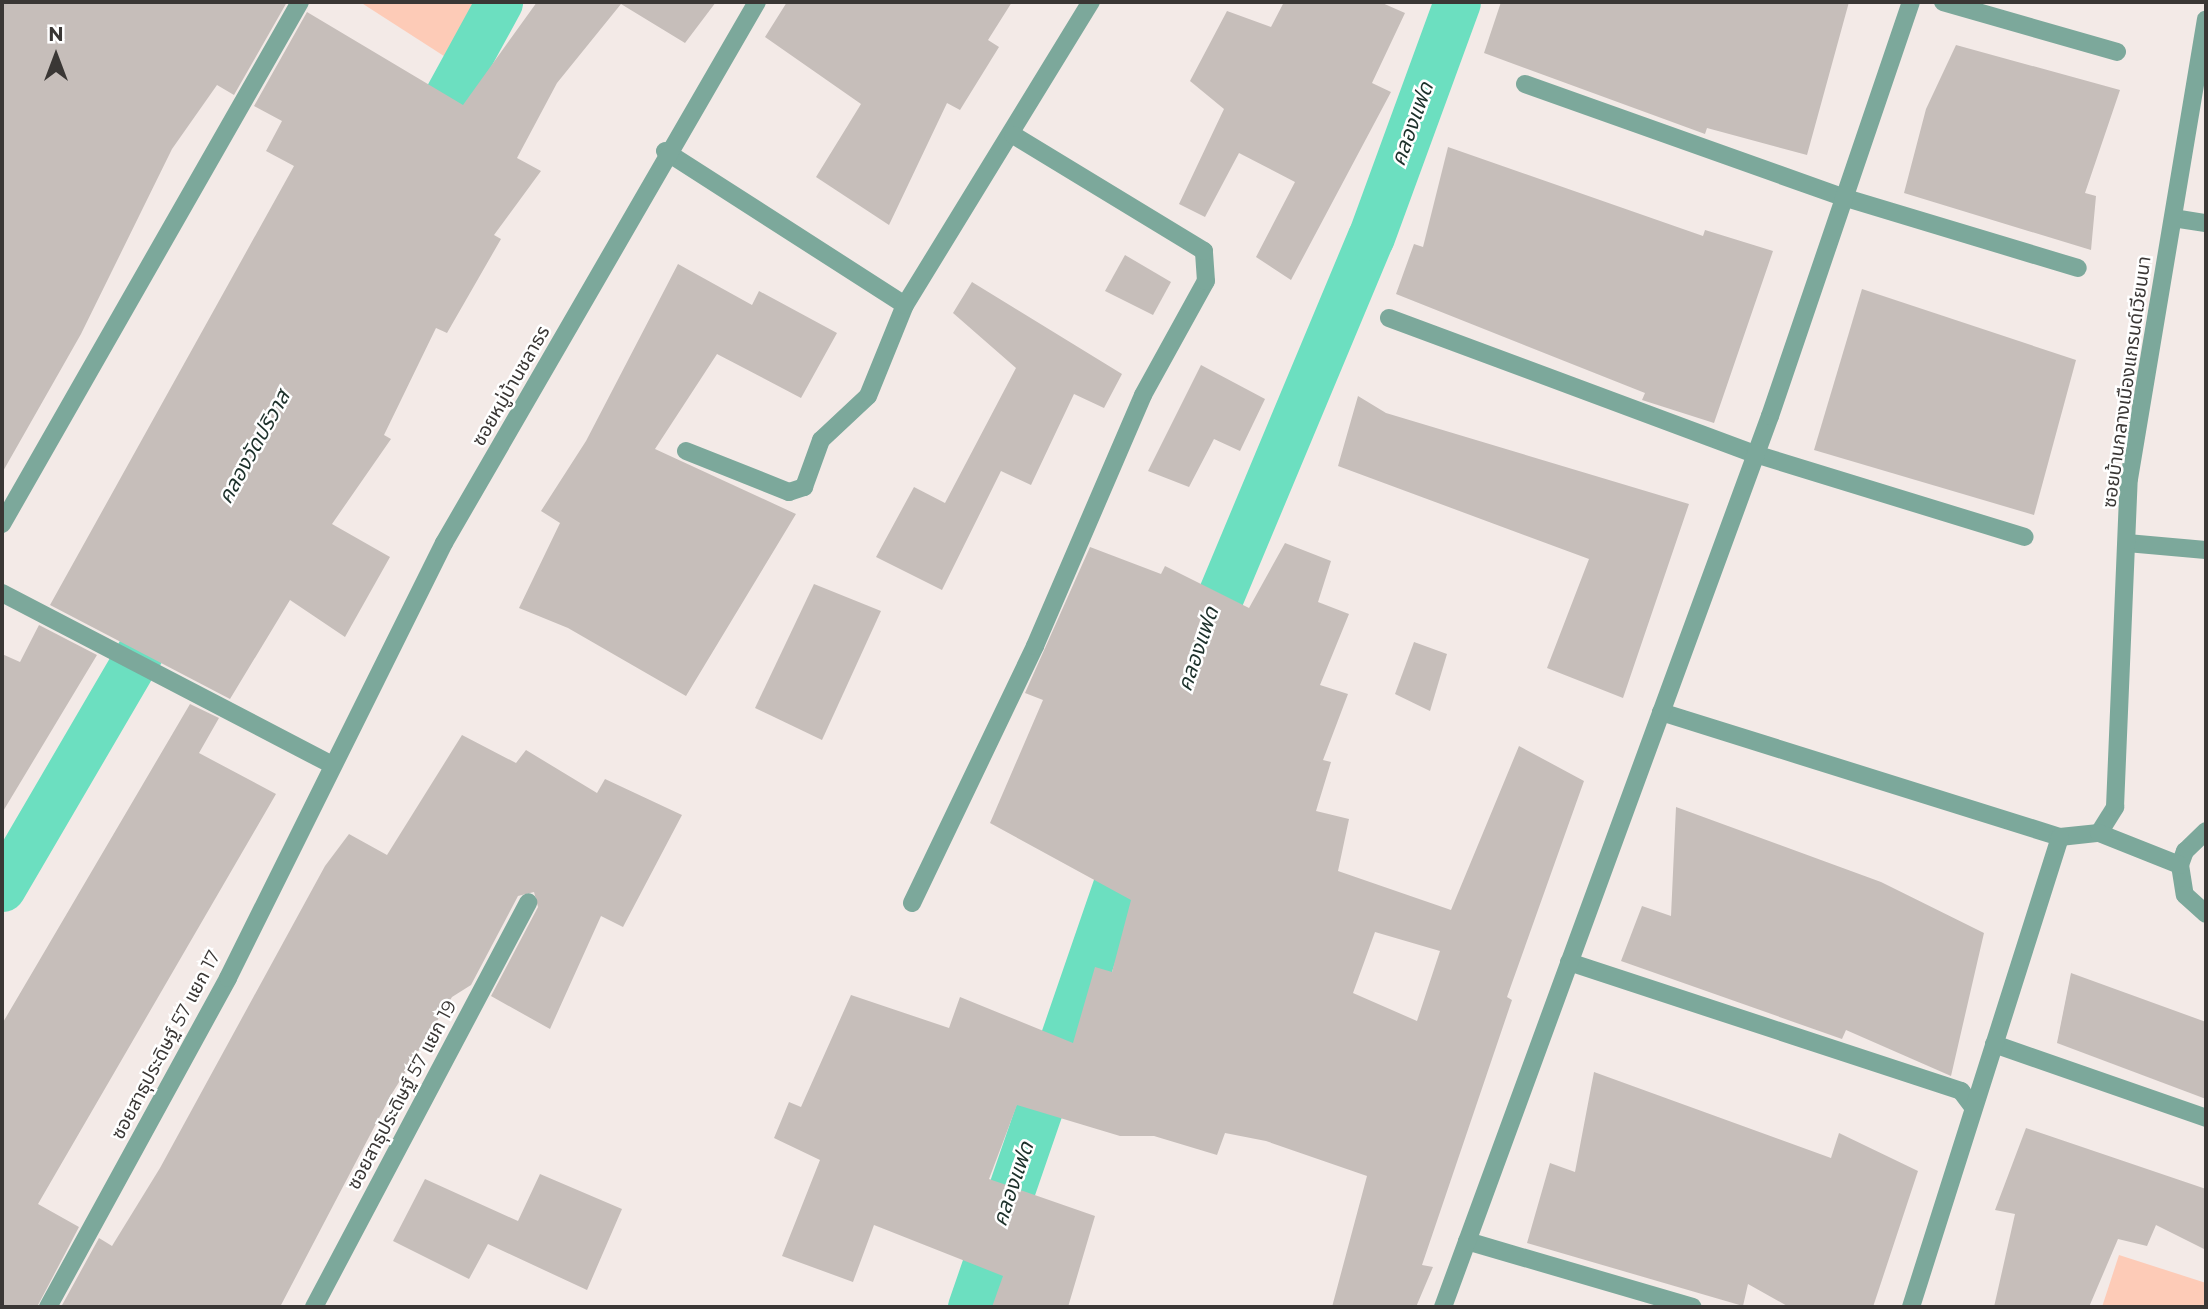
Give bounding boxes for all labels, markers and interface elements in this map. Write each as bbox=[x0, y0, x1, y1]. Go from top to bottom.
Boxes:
north arrow bbox=[21, 21, 91, 91]
text: N bbox=[48, 23, 64, 46]
water label: คลองแฟด bbox=[1385, 79, 1439, 169]
street label: ซอยบ้านกลางเมืองแกรนด์เวียนนา bbox=[2098, 255, 2156, 509]
street label: ซอยหมู่บ้านชลาธร bbox=[467, 322, 555, 450]
water label: คลองวัดปริวาส bbox=[213, 386, 295, 508]
water label: คลองแฟด bbox=[1172, 604, 1224, 694]
street label: ซอยสาธุประดิษฐ์ 57 แยก 17 bbox=[106, 947, 226, 1143]
street label: ซอยสาธุประดิษฐ์ 57 แยก 19 bbox=[342, 996, 462, 1194]
water label: คลองแฟด bbox=[987, 1139, 1039, 1229]

